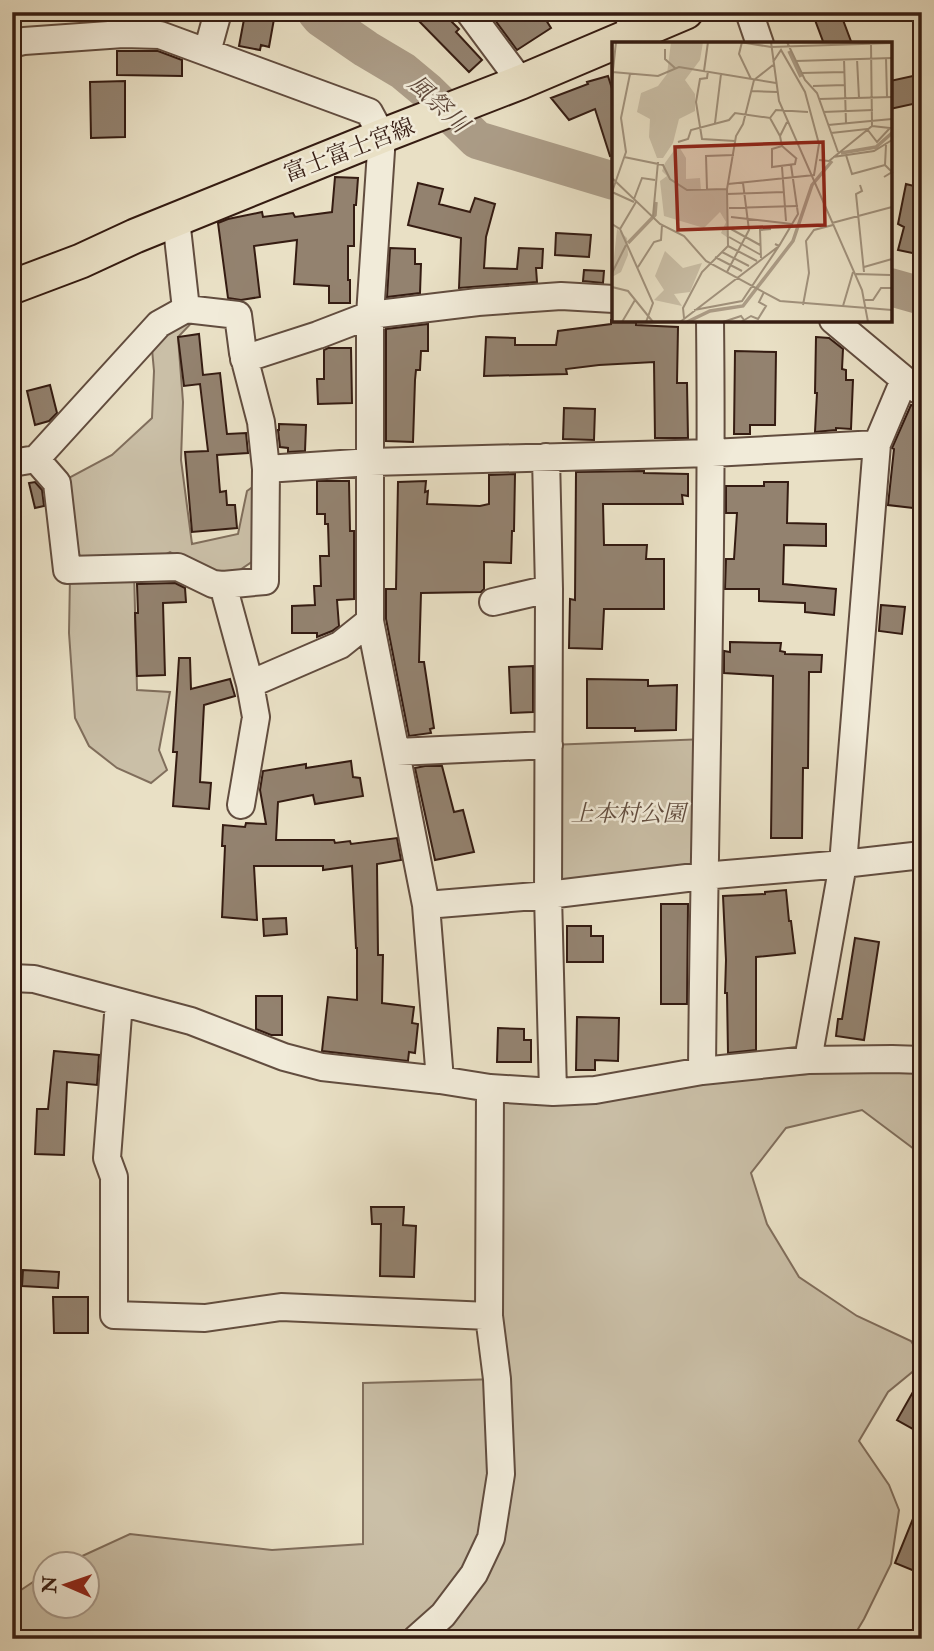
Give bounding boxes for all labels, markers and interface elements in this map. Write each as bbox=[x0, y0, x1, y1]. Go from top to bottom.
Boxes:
inset map bbox=[612, 42, 892, 322]
water label: 風祭川 bbox=[401, 68, 477, 142]
street label: 富士富士宮線 bbox=[279, 112, 419, 188]
park label: 上本村公園 bbox=[571, 799, 690, 828]
north arrow bbox=[32, 1550, 102, 1620]
text: N bbox=[38, 1575, 62, 1594]

